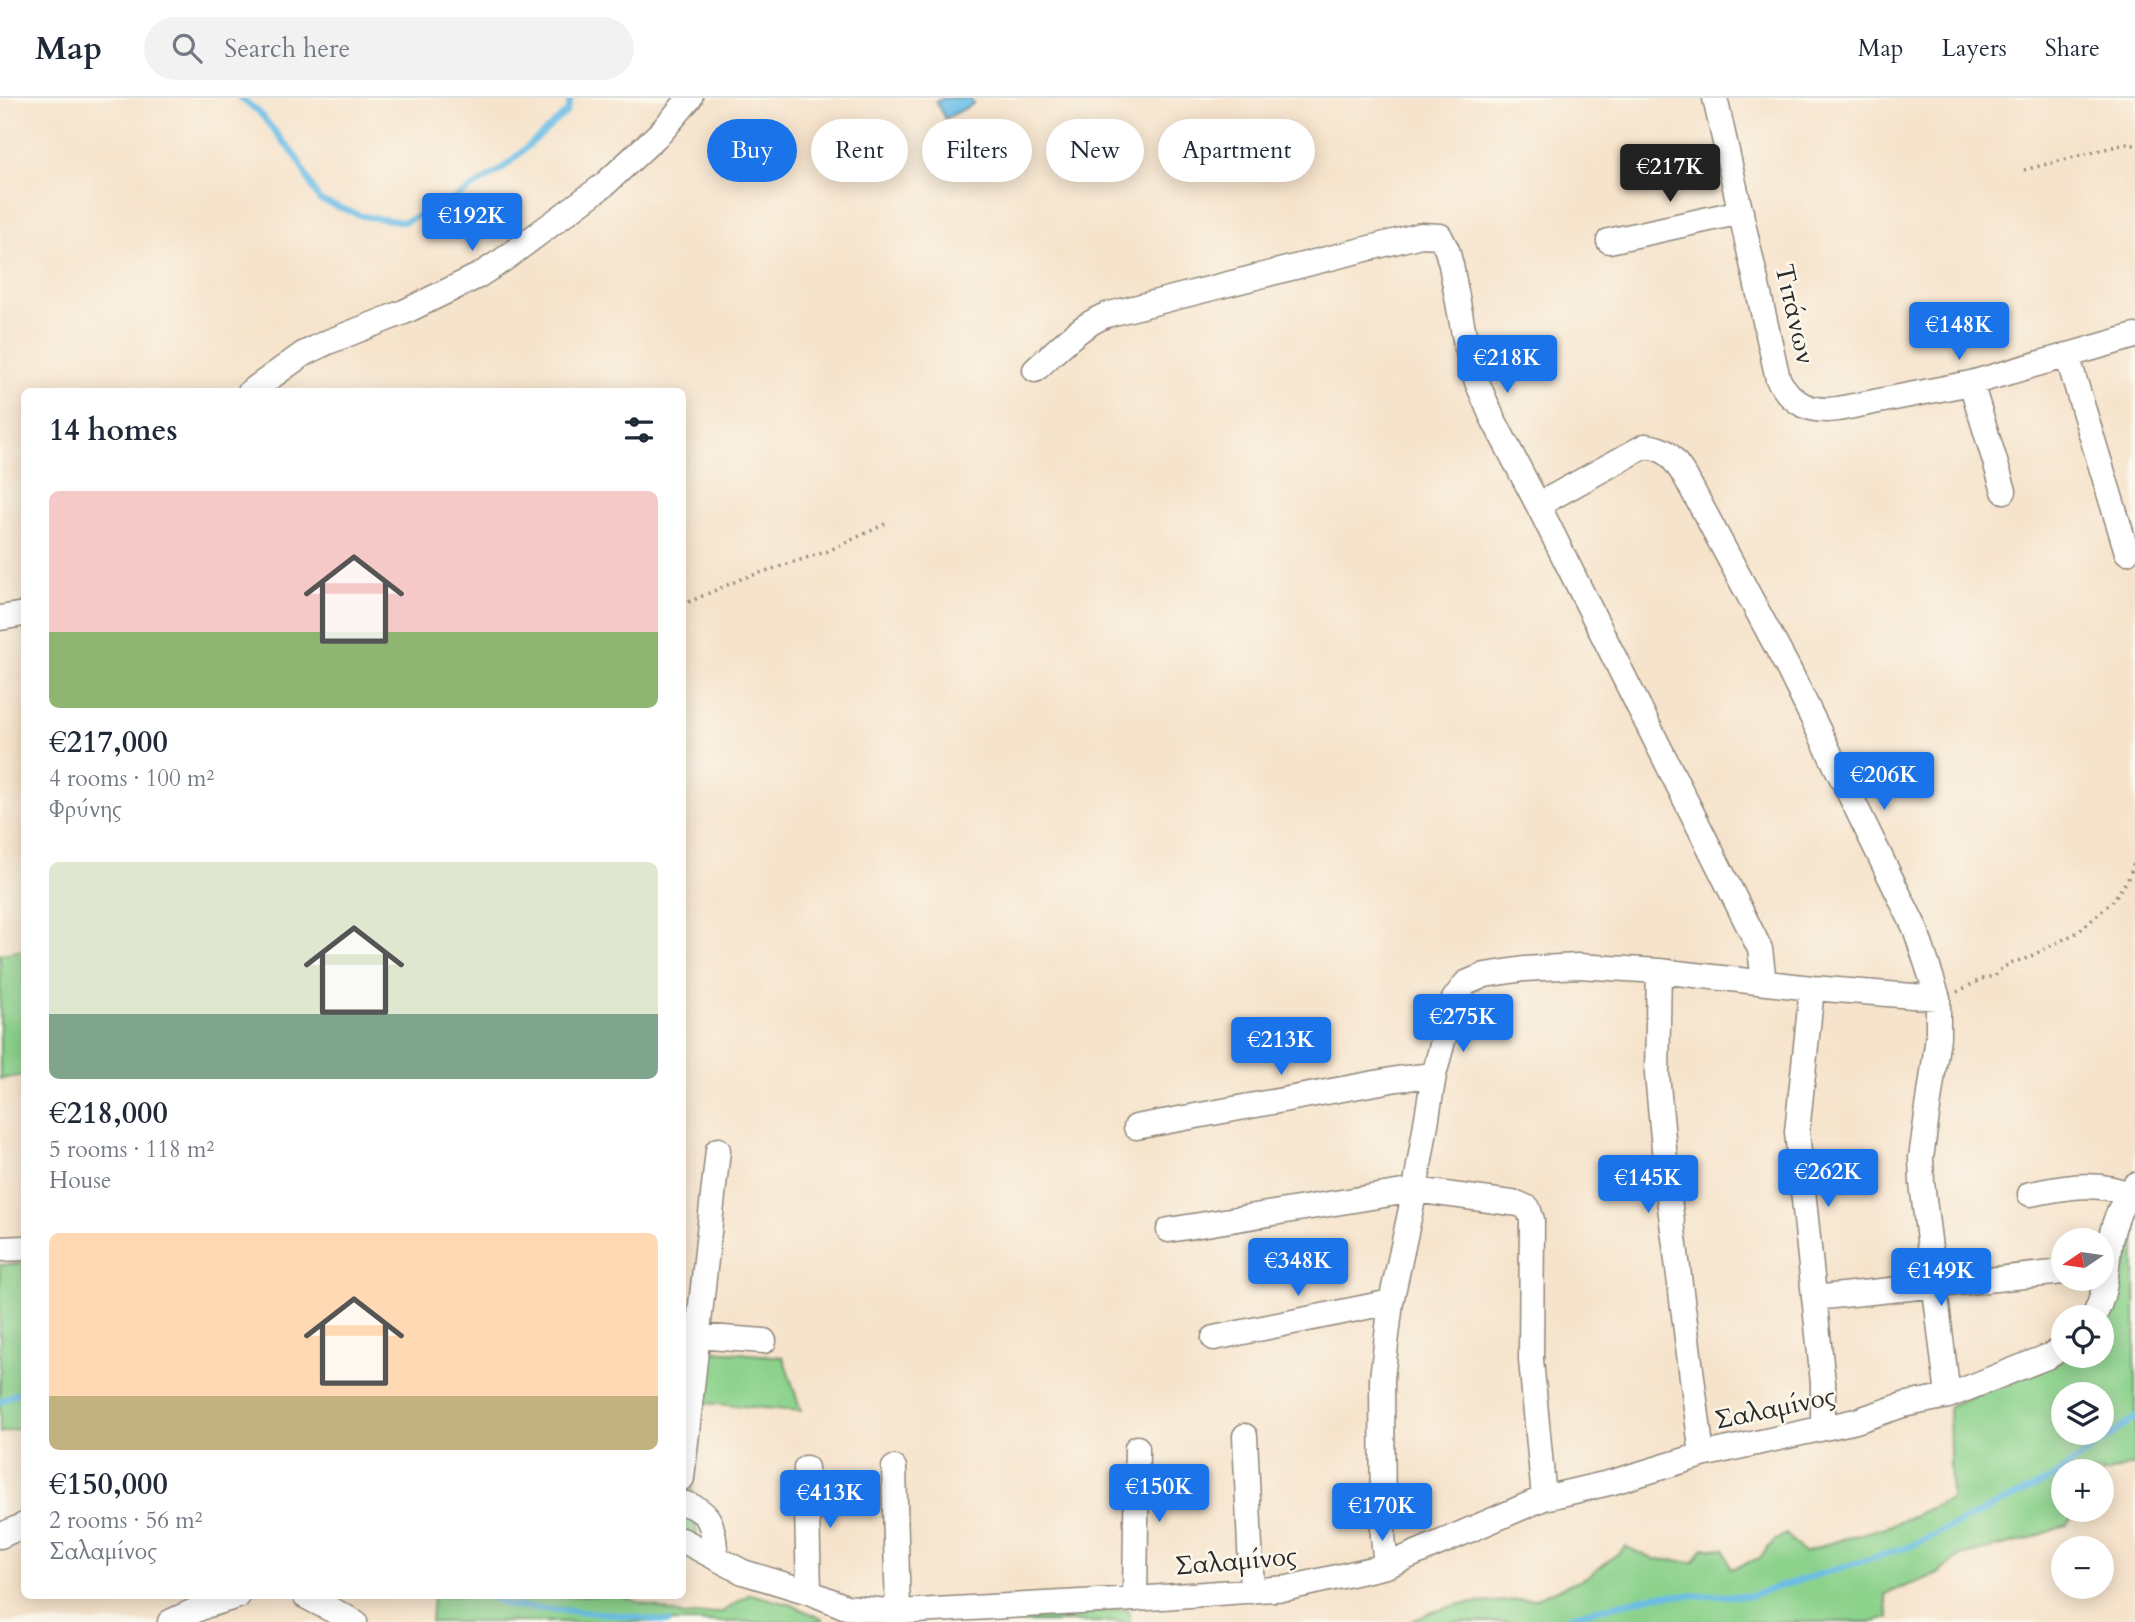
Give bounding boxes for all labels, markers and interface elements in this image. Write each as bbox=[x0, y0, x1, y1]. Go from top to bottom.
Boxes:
search box bbox=[144, 17, 634, 80]
text: Map bbox=[35, 26, 102, 71]
icon: search bbox=[168, 29, 206, 67]
text: Search here bbox=[224, 31, 350, 66]
text: Map bbox=[1858, 32, 1904, 65]
text: Layers bbox=[1942, 32, 2007, 65]
text: Share bbox=[2045, 32, 2100, 65]
chip: Buy bbox=[707, 119, 797, 182]
chip: Rent bbox=[811, 119, 908, 182]
chip: Filters bbox=[922, 119, 1032, 182]
chip: New bbox=[1046, 119, 1144, 182]
chip: Apartment bbox=[1158, 119, 1315, 182]
pin: €217K bbox=[1621, 144, 1719, 204]
text: €217K bbox=[1636, 151, 1704, 182]
pin: €192K bbox=[423, 194, 521, 253]
text: €192K bbox=[438, 200, 506, 231]
street label: Τιτάνων bbox=[1767, 261, 1823, 367]
pin: €148K bbox=[1910, 302, 2008, 362]
text: €148K bbox=[1925, 309, 1993, 340]
pin: €218K bbox=[1458, 336, 1556, 395]
text: €218K bbox=[1473, 342, 1541, 373]
text: 14 homes bbox=[49, 410, 178, 451]
icon: filters bbox=[620, 411, 658, 449]
icon: home bbox=[291, 536, 417, 662]
text: €217,000 bbox=[49, 722, 168, 763]
pin: €206K bbox=[1835, 752, 1933, 812]
text: €206K bbox=[1850, 759, 1918, 790]
text: 4 rooms · 100 m² bbox=[49, 763, 214, 794]
text: Φρύνης bbox=[49, 794, 122, 825]
icon: home bbox=[291, 907, 417, 1033]
pin: €275K bbox=[1414, 995, 1512, 1054]
text: €275K bbox=[1429, 1001, 1497, 1032]
pin: €213K bbox=[1232, 1018, 1330, 1077]
text: €213K bbox=[1247, 1024, 1315, 1055]
text: €218,000 bbox=[49, 1093, 168, 1134]
text: 5 rooms · 118 m² bbox=[49, 1134, 214, 1165]
pin: €262K bbox=[1779, 1150, 1877, 1209]
pin: €145K bbox=[1599, 1156, 1697, 1215]
text: €262K bbox=[1794, 1156, 1862, 1187]
text: €145K bbox=[1614, 1162, 1682, 1193]
text: House bbox=[49, 1165, 111, 1196]
north arrow bbox=[2051, 1228, 2114, 1292]
map controls bbox=[2051, 1228, 2114, 1599]
pin: €348K bbox=[1249, 1238, 1347, 1298]
text: €348K bbox=[1264, 1245, 1332, 1276]
pin: €149K bbox=[1892, 1248, 1990, 1308]
text: €149K bbox=[1907, 1255, 1975, 1286]
icon: home bbox=[291, 1278, 417, 1404]
button: locate bbox=[2051, 1305, 2114, 1368]
street label: Σαλαμίνος bbox=[1712, 1378, 1838, 1438]
button: layers bbox=[2051, 1382, 2114, 1445]
button: + bbox=[2051, 1459, 2114, 1522]
text: €150,000 bbox=[49, 1464, 168, 1505]
pin: €150K bbox=[1110, 1464, 1208, 1524]
pin: €413K bbox=[781, 1470, 879, 1530]
text: €150K bbox=[1125, 1471, 1193, 1502]
text: €413K bbox=[796, 1477, 864, 1508]
pin: €170K bbox=[1333, 1484, 1431, 1543]
text: €170K bbox=[1348, 1490, 1416, 1521]
text: 2 rooms · 56 m² bbox=[49, 1505, 202, 1536]
text: Σαλαμίνος bbox=[49, 1536, 157, 1567]
button: − bbox=[2051, 1536, 2114, 1599]
street label: Σαλαμίνος bbox=[1174, 1538, 1298, 1584]

